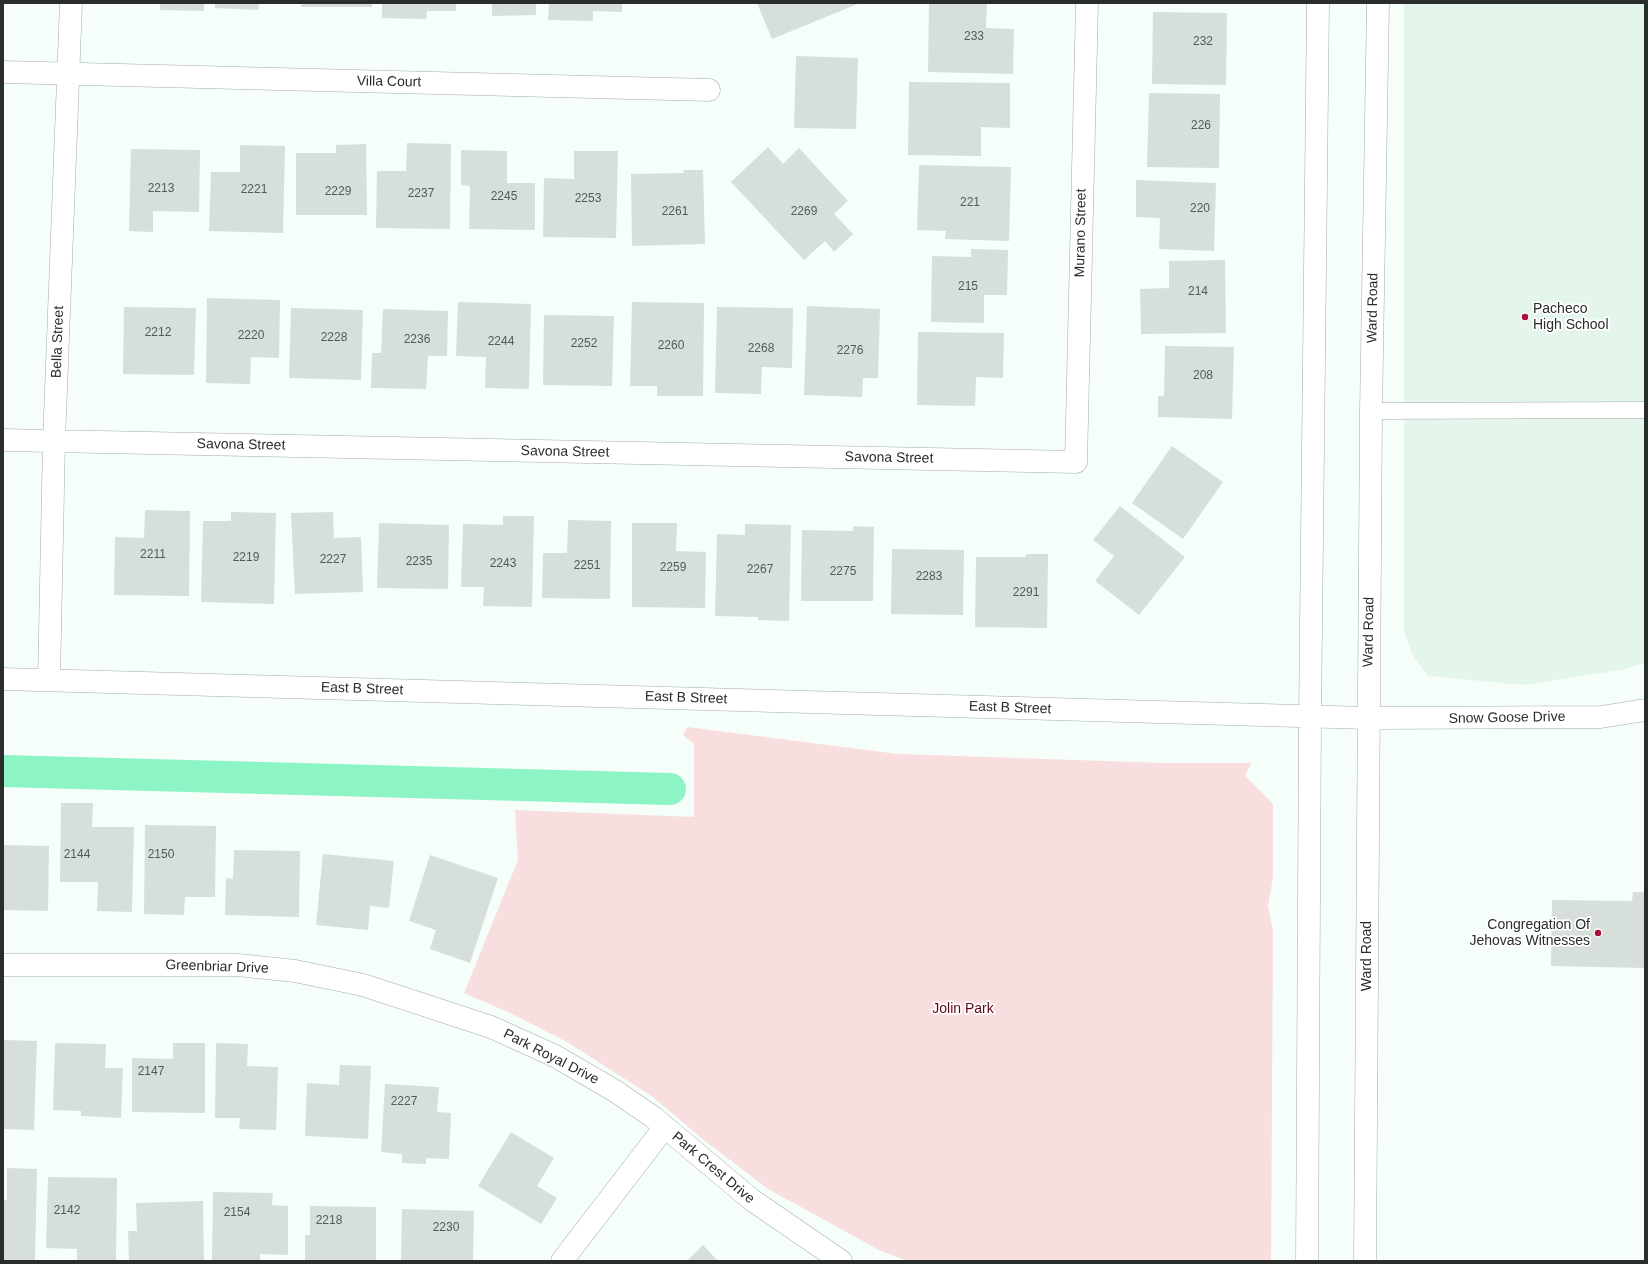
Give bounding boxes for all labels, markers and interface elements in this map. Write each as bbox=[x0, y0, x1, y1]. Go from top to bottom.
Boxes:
house number: 233 bbox=[964, 30, 984, 44]
house number: 232 bbox=[1193, 35, 1213, 49]
street label: Villa Court bbox=[357, 73, 421, 91]
house number: 226 bbox=[1191, 119, 1211, 133]
house number: 2213 bbox=[148, 182, 174, 196]
house number: 2221 bbox=[241, 183, 267, 197]
house number: 2229 bbox=[325, 185, 351, 199]
house number: 2237 bbox=[408, 187, 434, 201]
street label: Murano Street bbox=[1072, 189, 1090, 277]
house number: 2245 bbox=[491, 190, 517, 204]
house number: 2253 bbox=[575, 192, 601, 206]
house number: 221 bbox=[960, 196, 980, 210]
house number: 220 bbox=[1190, 202, 1210, 216]
house number: 2261 bbox=[662, 205, 688, 219]
house number: 2269 bbox=[791, 205, 817, 219]
street label: Ward Road bbox=[1364, 273, 1382, 343]
house number: 215 bbox=[958, 280, 978, 294]
house number: 214 bbox=[1188, 285, 1208, 299]
place label: Pacheco High School bbox=[1533, 301, 1608, 334]
street label: Bella Street bbox=[48, 306, 68, 378]
marker: Pacheco High School bbox=[1520, 312, 1530, 322]
house number: 2212 bbox=[145, 326, 171, 340]
house number: 2220 bbox=[238, 329, 264, 343]
house number: 2228 bbox=[321, 331, 347, 345]
house number: 2236 bbox=[404, 333, 430, 347]
house number: 2244 bbox=[488, 335, 514, 349]
house number: 2252 bbox=[571, 337, 597, 351]
house number: 2260 bbox=[658, 339, 684, 353]
house number: 2268 bbox=[748, 342, 774, 356]
house number: 2276 bbox=[837, 344, 863, 358]
house number: 208 bbox=[1193, 369, 1213, 383]
street label: Savona Street bbox=[196, 436, 286, 454]
street label: Savona Street bbox=[520, 443, 610, 461]
street label: Savona Street bbox=[844, 449, 934, 467]
house number: 2211 bbox=[140, 548, 166, 562]
house number: 2219 bbox=[233, 551, 259, 565]
house number: 2227 bbox=[320, 553, 346, 567]
house number: 2235 bbox=[406, 555, 432, 569]
house number: 2243 bbox=[490, 557, 516, 571]
house number: 2251 bbox=[574, 559, 600, 573]
house number: 2259 bbox=[660, 561, 686, 575]
house number: 2267 bbox=[747, 563, 773, 577]
house number: 2275 bbox=[830, 565, 856, 579]
house number: 2283 bbox=[916, 570, 942, 584]
house number: 2291 bbox=[1013, 586, 1039, 600]
street label: Ward Road bbox=[1360, 597, 1378, 667]
street label: East B Street bbox=[320, 679, 404, 699]
street label: East B Street bbox=[644, 688, 728, 708]
street label: East B Street bbox=[968, 698, 1052, 718]
street label: Snow Goose Drive bbox=[1449, 709, 1565, 727]
house number: 2144 bbox=[64, 848, 90, 862]
house number: 2150 bbox=[148, 848, 174, 862]
place label: Congregation Of Jehovas Witnesses bbox=[1469, 917, 1590, 950]
street label: Ward Road bbox=[1359, 921, 1375, 991]
marker: Congregation Of Jehovas Witnesses bbox=[1593, 928, 1603, 938]
street label: Greenbriar Drive bbox=[165, 957, 269, 977]
park label: Jolin Park bbox=[932, 1001, 994, 1017]
street label: Park Royal Drive bbox=[500, 1026, 602, 1088]
house number: 2147 bbox=[138, 1065, 164, 1079]
house number: 2227 bbox=[391, 1095, 417, 1109]
street label: Park Crest Drive bbox=[668, 1129, 758, 1207]
house number: 2142 bbox=[54, 1204, 80, 1218]
house number: 2154 bbox=[224, 1206, 250, 1220]
house number: 2218 bbox=[316, 1214, 342, 1228]
house number: 2230 bbox=[433, 1221, 459, 1235]

